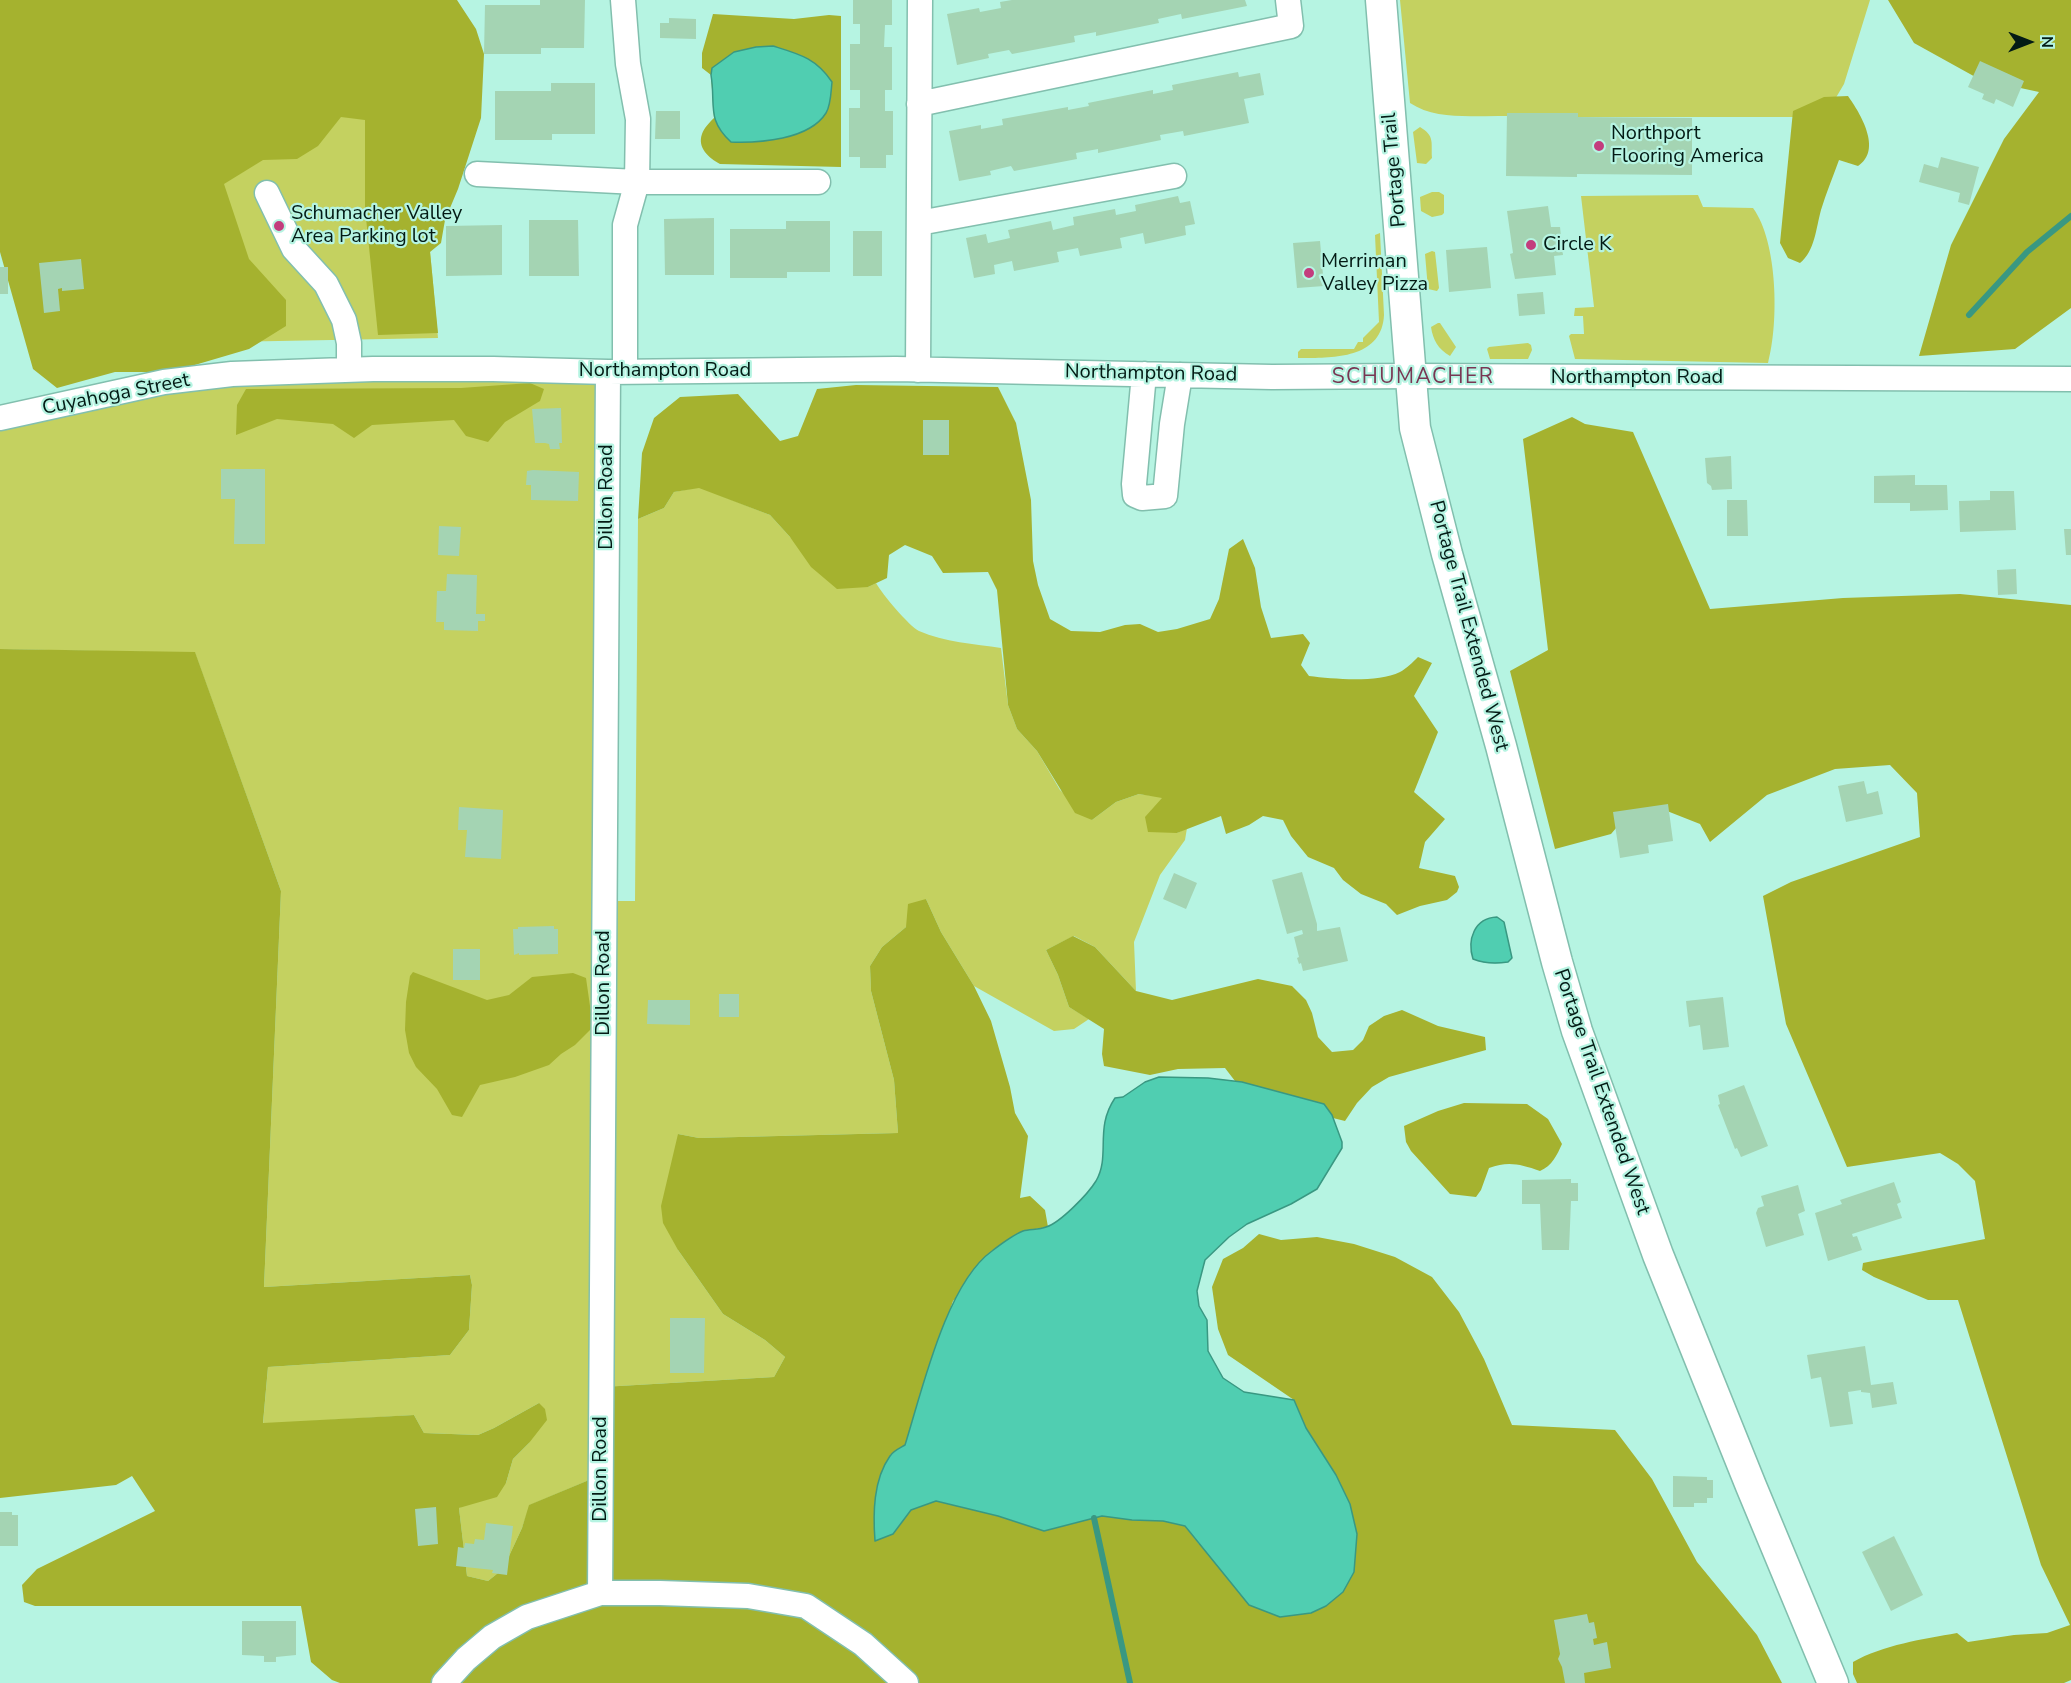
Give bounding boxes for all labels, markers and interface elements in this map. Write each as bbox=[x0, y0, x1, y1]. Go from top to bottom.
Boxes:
north arrow bbox=[1999, 12, 2059, 72]
text: N bbox=[2036, 36, 2058, 48]
street label: Portage Trail bbox=[1378, 112, 1412, 228]
place label: Northport Flooring America bbox=[1611, 122, 1764, 169]
marker: Northport Flooring America bbox=[1592, 139, 1606, 153]
place label: Schumacher Valley Area Parking lot bbox=[291, 202, 462, 249]
marker: Schumacher Valley Area Parking lot bbox=[272, 219, 286, 233]
place label: Circle K bbox=[1543, 233, 1611, 257]
marker: Circle K bbox=[1524, 238, 1538, 252]
place label: Merriman Valley Pizza bbox=[1321, 250, 1428, 297]
marker: Merriman Valley Pizza bbox=[1302, 266, 1316, 280]
street label: Northampton Road bbox=[579, 359, 751, 383]
street label: Northampton Road bbox=[1065, 360, 1237, 388]
district label: SCHUMACHER bbox=[1332, 365, 1494, 391]
street label: Northampton Road bbox=[1551, 366, 1723, 390]
street label: Cuyahoga Street bbox=[40, 369, 192, 421]
street label: Dillon Road bbox=[595, 444, 619, 550]
street label: Portage Trail Extended West bbox=[1423, 498, 1513, 754]
street label: Dillon Road bbox=[592, 930, 616, 1036]
street label: Portage Trail Extended West bbox=[1548, 966, 1654, 1218]
street label: Dillon Road bbox=[589, 1416, 613, 1522]

